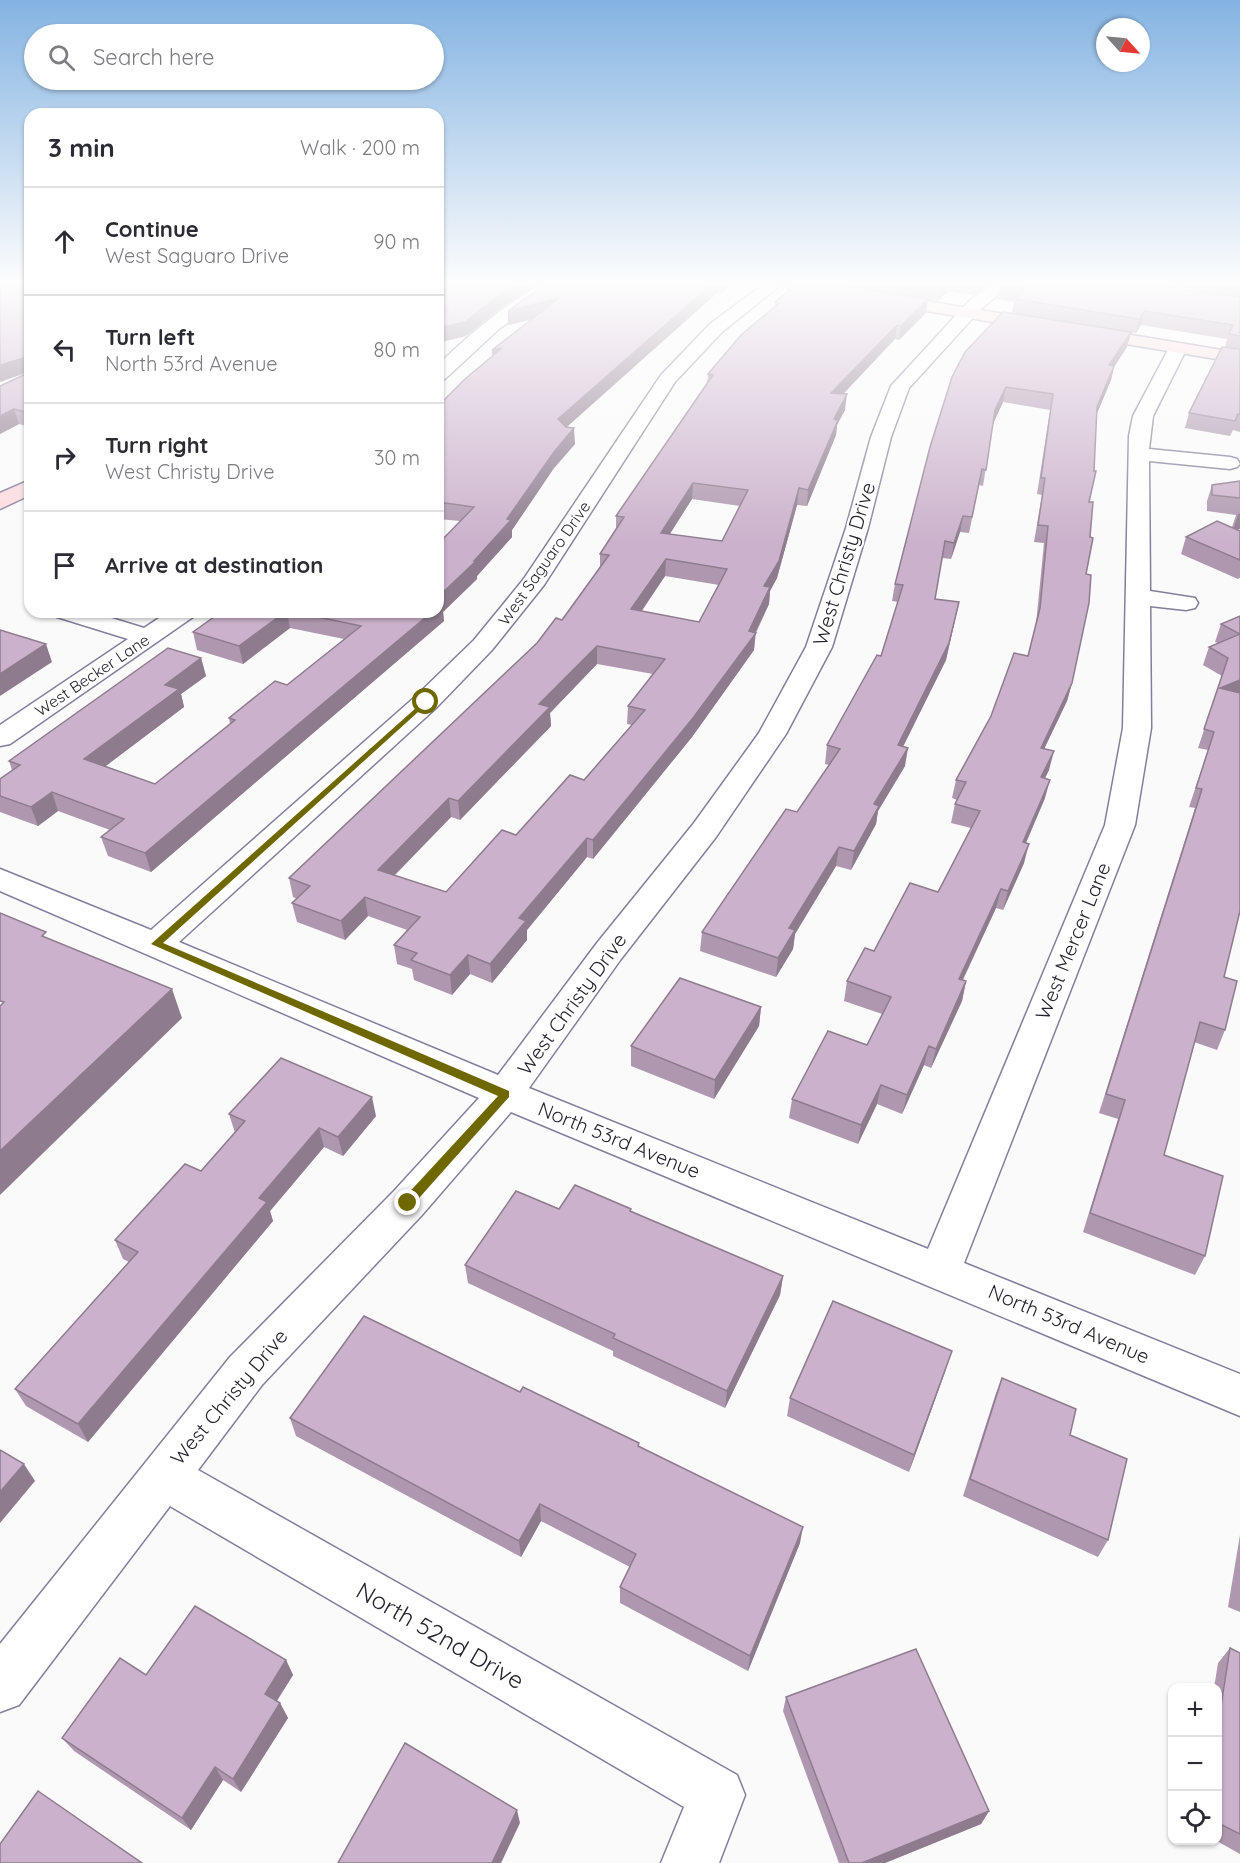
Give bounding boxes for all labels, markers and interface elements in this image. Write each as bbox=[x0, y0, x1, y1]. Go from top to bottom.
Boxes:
north arrow bbox=[1096, 18, 1150, 72]
search box bbox=[24, 24, 444, 90]
icon: search bbox=[45, 41, 78, 74]
text: Search here bbox=[93, 43, 214, 71]
text: 3 min bbox=[48, 131, 115, 164]
text: Walk · 200 m bbox=[300, 135, 420, 160]
text: Continue bbox=[105, 215, 199, 243]
icon: ahead bbox=[48, 225, 81, 258]
text: 90 m bbox=[373, 229, 420, 254]
text: West Saguaro Drive bbox=[105, 243, 289, 268]
text: Turn left bbox=[105, 323, 195, 351]
icon: left bbox=[48, 333, 81, 366]
text: 80 m bbox=[374, 337, 420, 362]
text: North 53rd Avenue bbox=[105, 351, 278, 376]
text: Turn right bbox=[105, 431, 209, 459]
icon: right bbox=[48, 441, 81, 474]
text: 30 m bbox=[374, 445, 420, 470]
text: West Christy Drive bbox=[105, 459, 274, 484]
street label: West Christy Drive bbox=[807, 479, 880, 649]
street label: West Saguaro Drive bbox=[494, 497, 594, 629]
icon: arrive bbox=[48, 549, 81, 582]
text: Arrive at destination bbox=[105, 551, 323, 579]
street label: West Becker Lane bbox=[31, 629, 153, 721]
route start bbox=[412, 688, 438, 714]
street label: West Mercer Lane bbox=[1030, 858, 1115, 1023]
street label: West Christy Drive bbox=[512, 928, 632, 1080]
street label: North 53rd Avenue bbox=[535, 1096, 704, 1183]
route end bbox=[394, 1189, 420, 1215]
street label: North 53rd Avenue bbox=[985, 1278, 1154, 1369]
street label: West Christy Drive bbox=[165, 1324, 293, 1470]
street label: North 52nd Drive bbox=[351, 1575, 530, 1695]
map controls bbox=[1168, 1683, 1222, 1845]
button: + bbox=[1168, 1683, 1222, 1737]
button: − bbox=[1168, 1737, 1222, 1791]
button: locate bbox=[1168, 1791, 1222, 1845]

